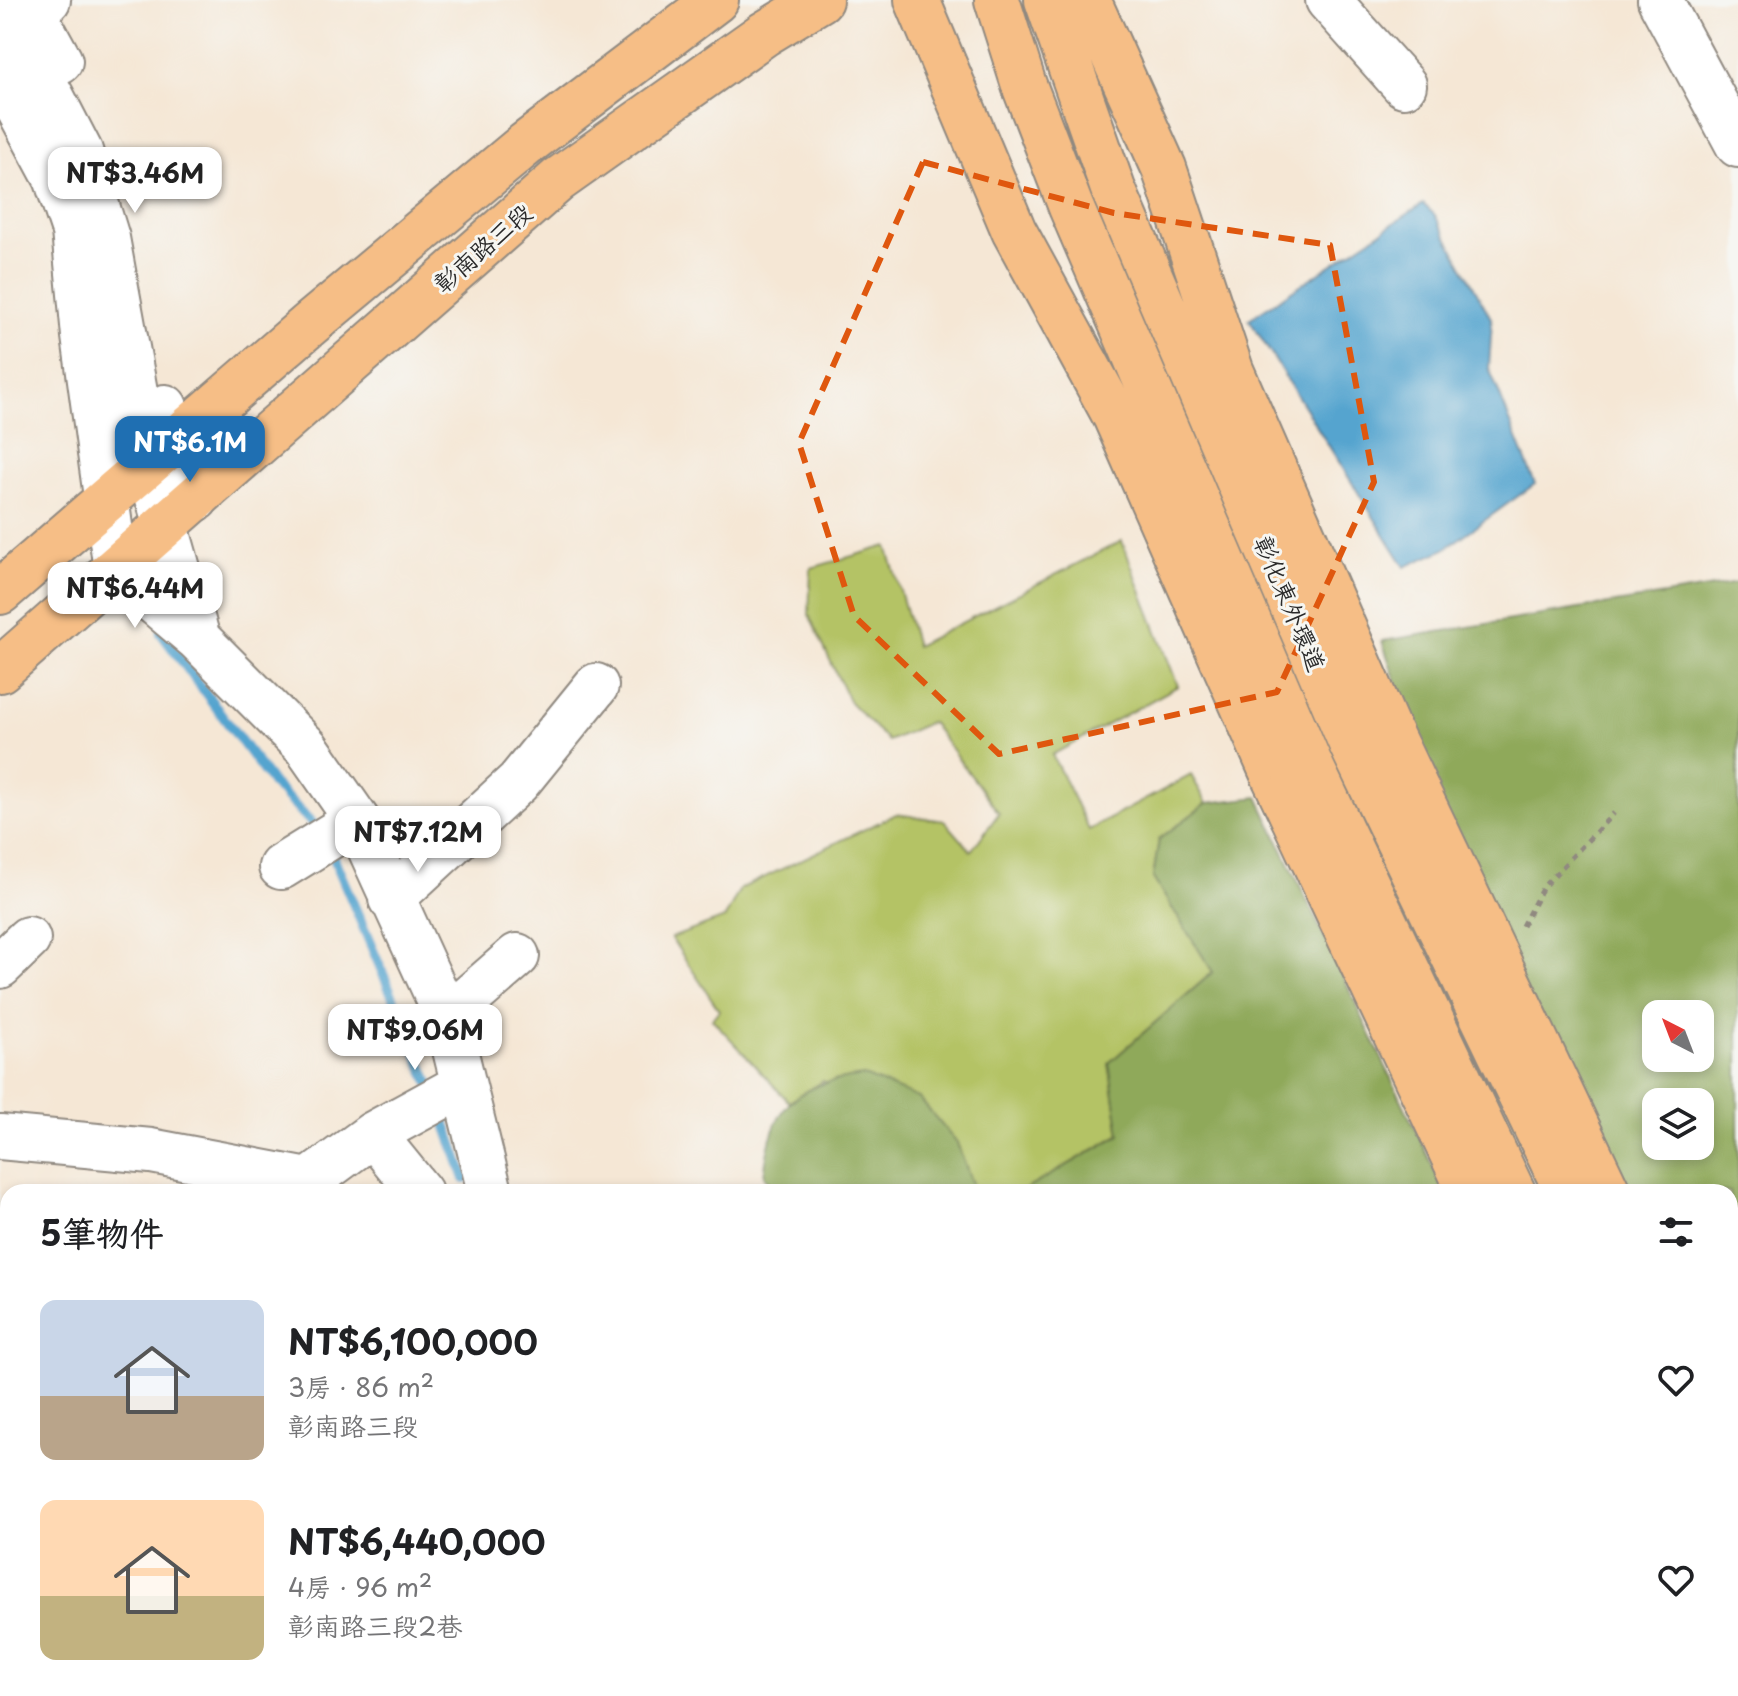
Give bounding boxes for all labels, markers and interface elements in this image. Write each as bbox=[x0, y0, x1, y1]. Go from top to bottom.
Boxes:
pin: NT$3.46M bbox=[52, 147, 218, 215]
text: NT$3.46M bbox=[66, 153, 204, 192]
street label: 彰南路三段 bbox=[425, 194, 539, 300]
pin: NT$6.1M bbox=[116, 416, 264, 484]
text: NT$6.1M bbox=[133, 422, 247, 461]
street label: 彰化東外環道 bbox=[1246, 530, 1336, 676]
pin: NT$6.44M bbox=[52, 562, 218, 630]
text: NT$6.44M bbox=[66, 568, 204, 607]
pin: NT$7.12M bbox=[335, 806, 501, 874]
text: NT$7.12M bbox=[353, 812, 483, 851]
north arrow bbox=[1642, 1000, 1714, 1072]
map controls bbox=[1642, 1000, 1714, 1160]
pin: NT$9.06M bbox=[332, 1004, 498, 1072]
text: NT$9.06M bbox=[346, 1010, 484, 1049]
button: layers bbox=[1642, 1088, 1714, 1160]
text: 5筆物件 bbox=[40, 1206, 164, 1258]
icon: filters bbox=[1654, 1210, 1698, 1254]
text: NT$6,100,000 bbox=[288, 1315, 538, 1367]
icon: home bbox=[104, 1332, 200, 1428]
icon: heart bbox=[1654, 1358, 1698, 1402]
text: 3房 · 86 m² bbox=[288, 1367, 434, 1406]
text: 彰南路三段 bbox=[288, 1406, 418, 1445]
text: NT$6,440,000 bbox=[288, 1515, 546, 1567]
icon: home bbox=[104, 1532, 200, 1628]
icon: heart bbox=[1654, 1558, 1698, 1602]
text: 4房 · 96 m² bbox=[288, 1567, 432, 1606]
text: 彰南路三段2巷 bbox=[288, 1606, 462, 1645]

